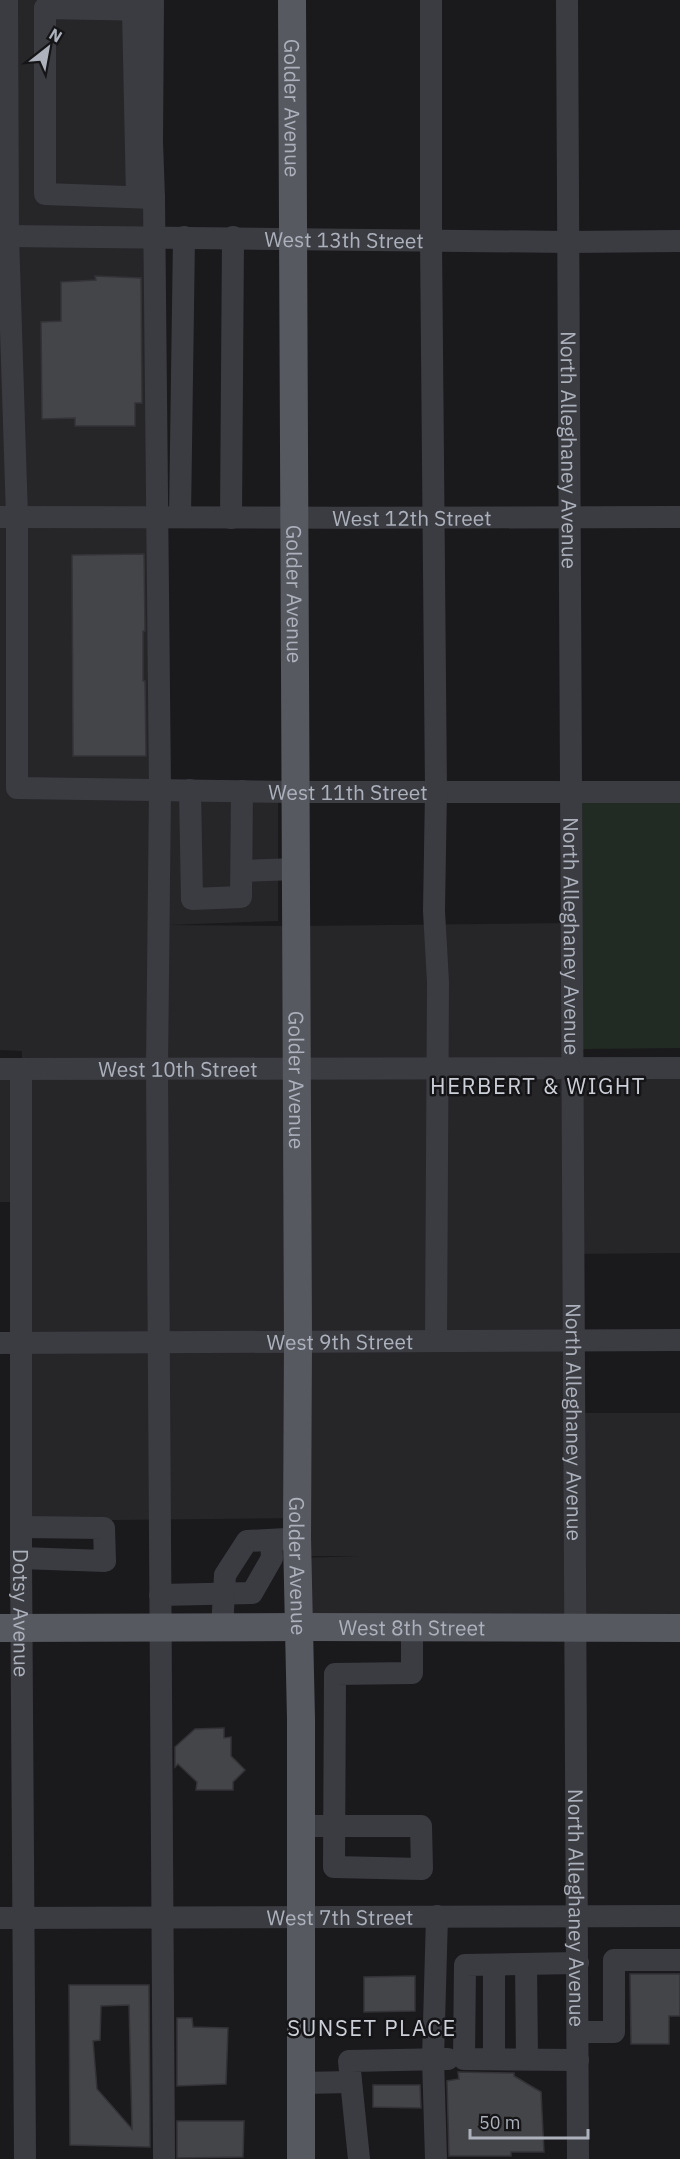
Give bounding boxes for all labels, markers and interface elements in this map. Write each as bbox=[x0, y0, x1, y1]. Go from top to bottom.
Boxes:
north arrow bbox=[18, 18, 78, 78]
text: N bbox=[46, 24, 66, 47]
street label: Golder Avenue bbox=[278, 39, 307, 177]
street label: West 13th Street bbox=[264, 225, 424, 254]
street label: North Alleghaney Avenue bbox=[555, 331, 584, 569]
street label: West 12th Street bbox=[332, 504, 492, 532]
street label: Golder Avenue bbox=[280, 525, 309, 663]
street label: West 11th Street bbox=[268, 778, 428, 806]
street label: North Alleghaney Avenue bbox=[557, 817, 586, 1055]
street label: Golder Avenue bbox=[283, 1011, 311, 1149]
street label: West 10th Street bbox=[98, 1055, 258, 1083]
district label: HERBERT & WIGHT bbox=[430, 1071, 646, 1100]
street label: North Alleghaney Avenue bbox=[560, 1303, 589, 1541]
street label: West 9th Street bbox=[266, 1327, 414, 1356]
street label: Golder Avenue bbox=[283, 1497, 313, 1636]
street label: Dotsy Avenue bbox=[7, 1549, 36, 1677]
street label: West 8th Street bbox=[339, 1613, 485, 1641]
street label: North Alleghaney Avenue bbox=[562, 1789, 591, 2027]
street label: West 7th Street bbox=[267, 1903, 413, 1931]
district label: SUNSET PLACE bbox=[287, 2013, 457, 2042]
scale bar bbox=[470, 2102, 588, 2140]
text: 50 m bbox=[479, 2111, 521, 2134]

